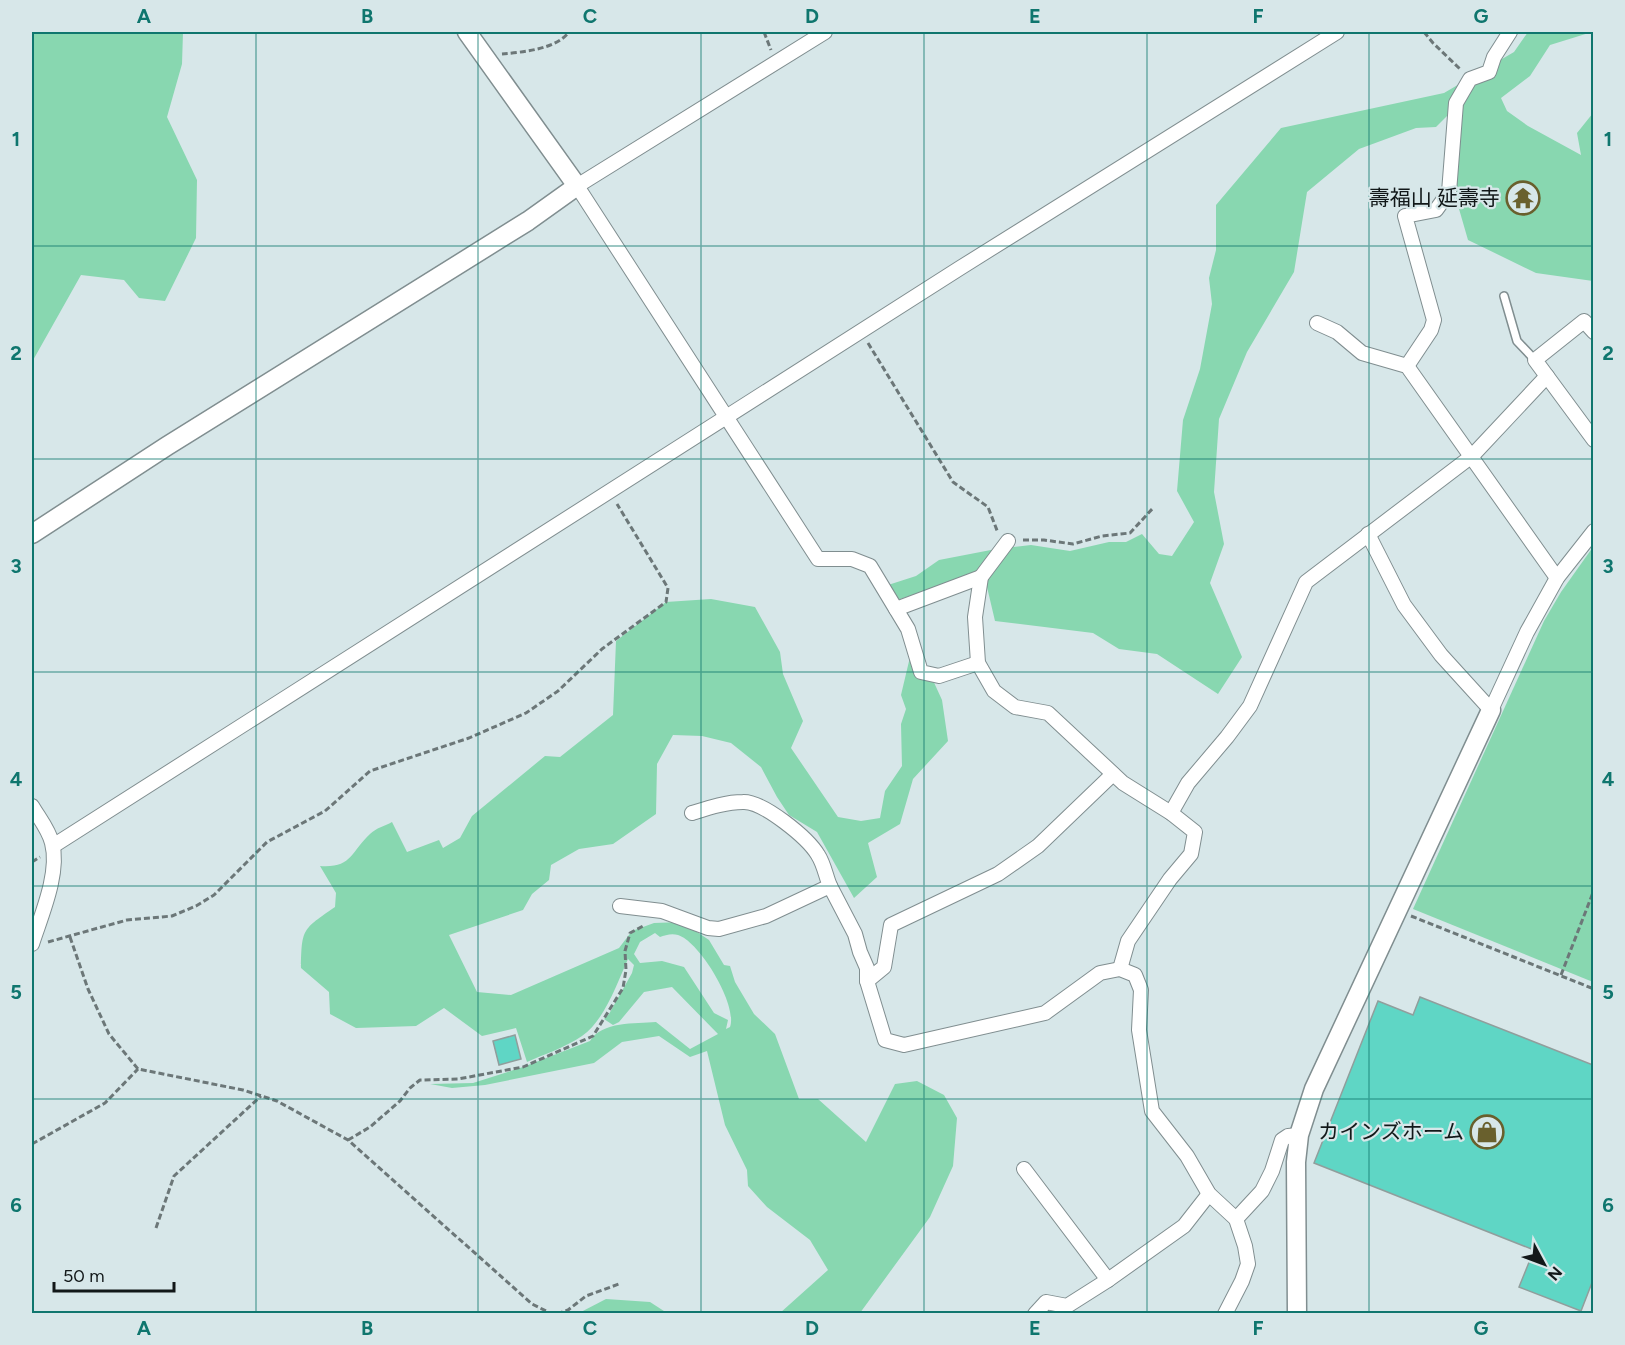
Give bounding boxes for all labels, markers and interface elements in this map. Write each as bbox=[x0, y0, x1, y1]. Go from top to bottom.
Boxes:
text: A bbox=[137, 4, 152, 28]
text: B bbox=[361, 4, 373, 28]
text: C bbox=[583, 4, 597, 28]
text: D bbox=[805, 4, 819, 28]
text: E bbox=[1029, 4, 1041, 28]
text: F bbox=[1252, 4, 1264, 28]
text: G bbox=[1474, 4, 1489, 28]
text: 1 bbox=[12, 127, 20, 151]
text: 1 bbox=[1604, 127, 1612, 151]
temple icon: 壽福山 延壽寺 bbox=[1505, 180, 1541, 216]
place label: 壽福山 延壽寺 bbox=[1369, 185, 1500, 210]
text: 2 bbox=[10, 341, 22, 365]
text: 2 bbox=[1602, 341, 1614, 365]
text: 3 bbox=[10, 554, 22, 578]
text: 3 bbox=[1602, 554, 1614, 578]
text: 4 bbox=[10, 767, 23, 791]
text: 4 bbox=[1602, 767, 1615, 791]
text: 5 bbox=[10, 980, 22, 1004]
text: 5 bbox=[1602, 980, 1614, 1004]
shop icon: カインズホーム bbox=[1469, 1114, 1505, 1150]
place label: カインズホーム bbox=[1318, 1119, 1464, 1144]
text: 6 bbox=[10, 1193, 22, 1217]
text: 6 bbox=[1602, 1193, 1614, 1217]
north arrow bbox=[1514, 1234, 1574, 1294]
scale bar bbox=[54, 1255, 174, 1293]
text: N bbox=[1544, 1263, 1566, 1284]
text: 50 m bbox=[63, 1265, 105, 1287]
text: A bbox=[137, 1316, 152, 1340]
text: B bbox=[361, 1316, 373, 1340]
text: C bbox=[583, 1316, 597, 1340]
text: D bbox=[805, 1316, 819, 1340]
text: E bbox=[1029, 1316, 1041, 1340]
text: F bbox=[1252, 1316, 1264, 1340]
text: G bbox=[1474, 1316, 1489, 1340]

